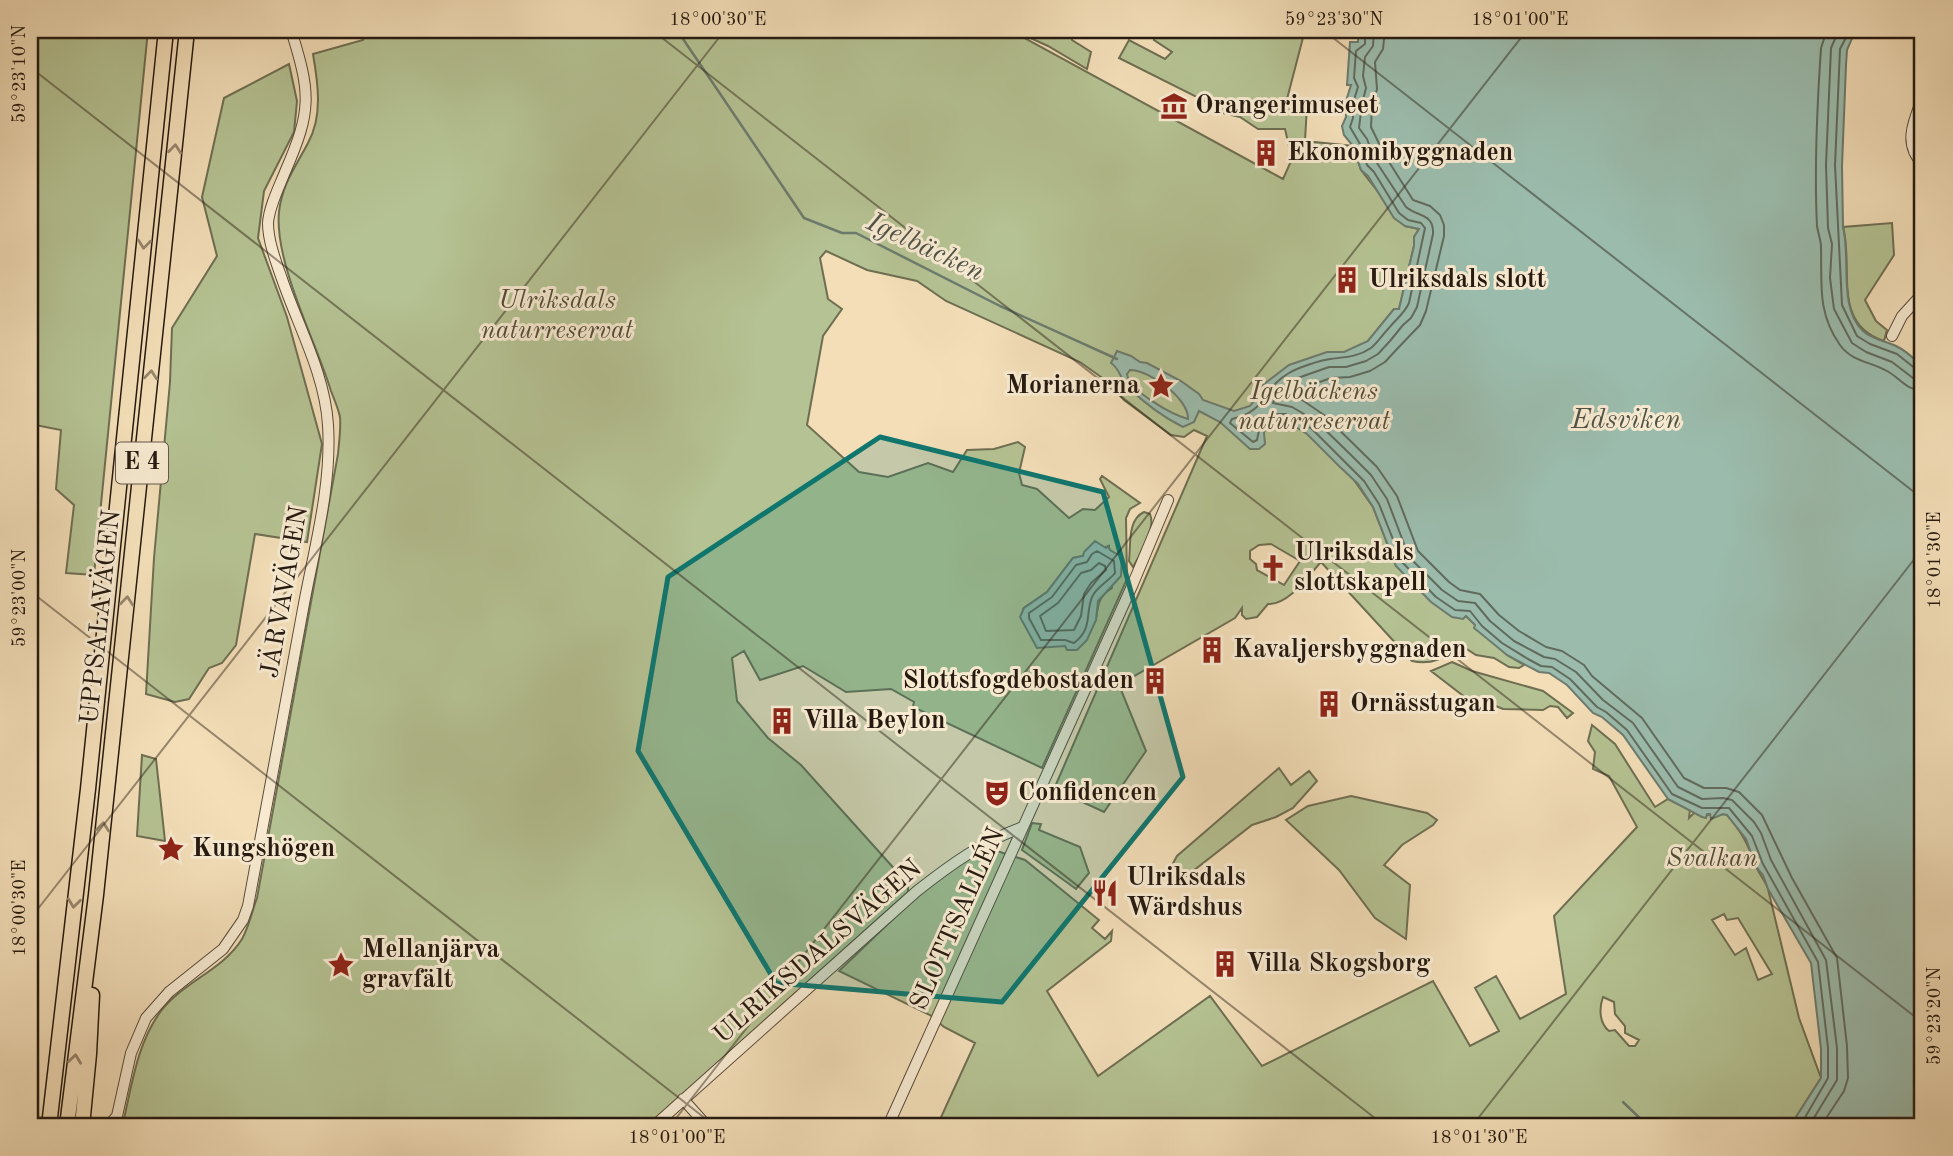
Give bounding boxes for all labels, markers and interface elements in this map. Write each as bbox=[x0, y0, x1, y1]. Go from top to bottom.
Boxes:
text: 18°00'30"E bbox=[670, 11, 766, 29]
text: 59°23'30"N bbox=[1285, 11, 1383, 29]
text: 18°01'00"E bbox=[1472, 11, 1568, 29]
text: 59°23'10"N bbox=[11, 25, 29, 123]
museum icon: Orangerimuseet bbox=[1159, 91, 1189, 121]
place label: Orangerimuseet bbox=[1195, 93, 1378, 119]
building icon: Ekonomibyggnaden bbox=[1251, 138, 1281, 168]
place label: Ekonomibyggnaden bbox=[1287, 140, 1513, 166]
one-way arrow bbox=[167, 143, 182, 154]
water label: Igelbäcken bbox=[861, 208, 988, 287]
one-way arrow bbox=[136, 238, 151, 250]
building icon: Ulriksdals slott bbox=[1332, 265, 1362, 295]
place label: Ulriksdals slott bbox=[1368, 267, 1546, 293]
park label: Ulriksdals naturreservat bbox=[481, 288, 634, 344]
one-way arrow bbox=[143, 369, 158, 380]
place icon: Morianerna bbox=[1146, 371, 1176, 401]
place label: Morianerna bbox=[1006, 373, 1140, 399]
park label: Igelbäckens naturreservat bbox=[1238, 379, 1391, 435]
water label: Edsviken bbox=[1570, 407, 1681, 435]
road number: E 4 bbox=[116, 442, 168, 484]
street label: JÄRVAVÄGEN bbox=[254, 503, 313, 680]
street label: UPPSALAVÄGEN bbox=[74, 508, 125, 726]
text: 18°01'30"E bbox=[1926, 512, 1944, 608]
place label: Ulriksdals slottskapell bbox=[1294, 540, 1427, 596]
text: 59°23'00"N bbox=[11, 549, 29, 647]
church icon: Ulriksdals slottskapell bbox=[1258, 553, 1288, 583]
one-way arrow bbox=[119, 595, 134, 606]
building icon: Kavaljersbyggnaden bbox=[1197, 635, 1227, 665]
place label: Kavaljersbyggnaden bbox=[1233, 637, 1466, 663]
building icon: Slottsfogdebostaden bbox=[1140, 666, 1170, 696]
place label: Slottsfogdebostaden bbox=[902, 668, 1134, 694]
building icon: Ornässtugan bbox=[1314, 689, 1344, 719]
place label: Ornässtugan bbox=[1350, 691, 1496, 717]
building icon: Villa Beylon bbox=[767, 706, 797, 736]
place label: Villa Beylon bbox=[803, 708, 946, 734]
theatre icon: Confidencen bbox=[982, 778, 1012, 808]
place label: Confidencen bbox=[1018, 780, 1157, 806]
one-way arrow bbox=[95, 822, 110, 833]
street label: SLOTTSALLÉN bbox=[902, 822, 1010, 1014]
place icon: Kungshögen bbox=[156, 834, 186, 864]
place label: Kungshögen bbox=[192, 836, 335, 862]
park label: Svalkan bbox=[1666, 846, 1758, 872]
street label: ULRIKSDALSVÄGEN bbox=[707, 853, 927, 1049]
text: 18°00'30"E bbox=[11, 860, 29, 956]
place label: Ulriksdals Wärdshus bbox=[1126, 865, 1246, 921]
restaurant icon: Ulriksdals Wärdshus bbox=[1090, 878, 1120, 908]
one-way arrow bbox=[67, 897, 82, 909]
place label: Mellanjärva gravfält bbox=[362, 937, 500, 993]
building icon: Villa Skogsborg bbox=[1210, 949, 1240, 979]
place icon: Mellanjärva gravfält bbox=[326, 950, 356, 980]
place label: Villa Skogsborg bbox=[1246, 951, 1431, 977]
text: 59°23'20"N bbox=[1926, 967, 1944, 1065]
one-way arrow bbox=[68, 1053, 83, 1064]
text: 18°01'00"E bbox=[629, 1129, 725, 1147]
text: 18°01'30"E bbox=[1431, 1129, 1527, 1147]

